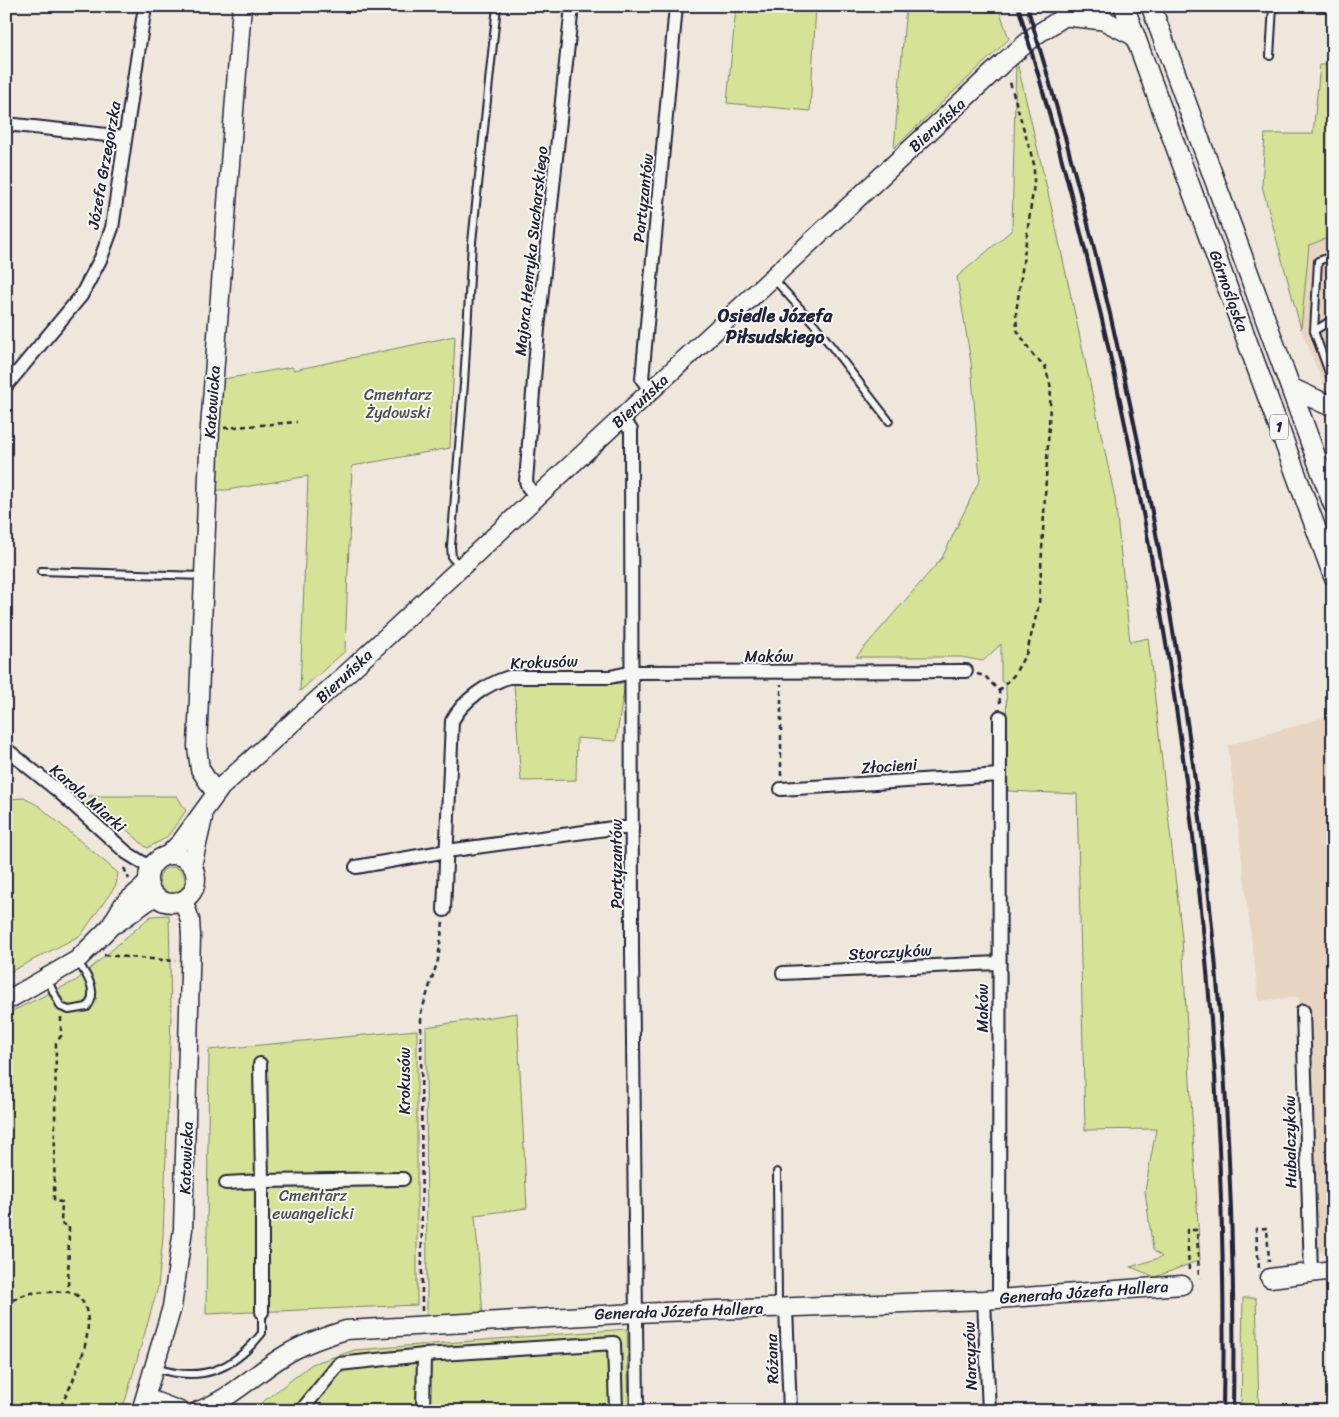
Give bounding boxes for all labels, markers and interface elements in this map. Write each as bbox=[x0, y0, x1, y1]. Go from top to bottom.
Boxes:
street label: Bieruńska bbox=[901, 90, 973, 160]
street label: Józefa Grzegorzka bbox=[78, 98, 130, 232]
street label: Majora Henryka Sucharskiego bbox=[506, 145, 556, 357]
street label: Partyzantów bbox=[624, 151, 662, 244]
street label: Górnośląska bbox=[1201, 246, 1258, 337]
district label: Osiedle Józefa Piłsudskiego bbox=[718, 300, 833, 353]
street label: Katowicka bbox=[195, 365, 229, 439]
street label: Bieruńska bbox=[604, 366, 676, 436]
park label: Cmentarz Żydowski bbox=[364, 380, 432, 427]
road number: 1 bbox=[1270, 414, 1288, 440]
street label: Bieruńska bbox=[308, 641, 380, 711]
street label: Maków bbox=[745, 642, 793, 671]
street label: Krokusów bbox=[510, 646, 579, 678]
street label: Złocieni bbox=[860, 750, 919, 782]
street label: Karola Miarki bbox=[43, 756, 133, 840]
street label: Partyzantów bbox=[602, 818, 631, 909]
street label: Storczyków bbox=[848, 935, 933, 969]
street label: Maków bbox=[968, 984, 997, 1032]
street label: Krokusów bbox=[390, 1046, 419, 1115]
street label: Hubalczyków bbox=[1275, 1094, 1305, 1189]
street label: Katowicka bbox=[170, 1121, 202, 1195]
park label: Cmentarz ewangelicki bbox=[272, 1181, 354, 1228]
street label: Generała Józefa Hallera bbox=[999, 1272, 1169, 1312]
street label: Generała Józefa Hallera bbox=[594, 1294, 764, 1328]
street label: Narcyzów bbox=[954, 1321, 986, 1391]
street label: Różana bbox=[757, 1332, 787, 1385]

